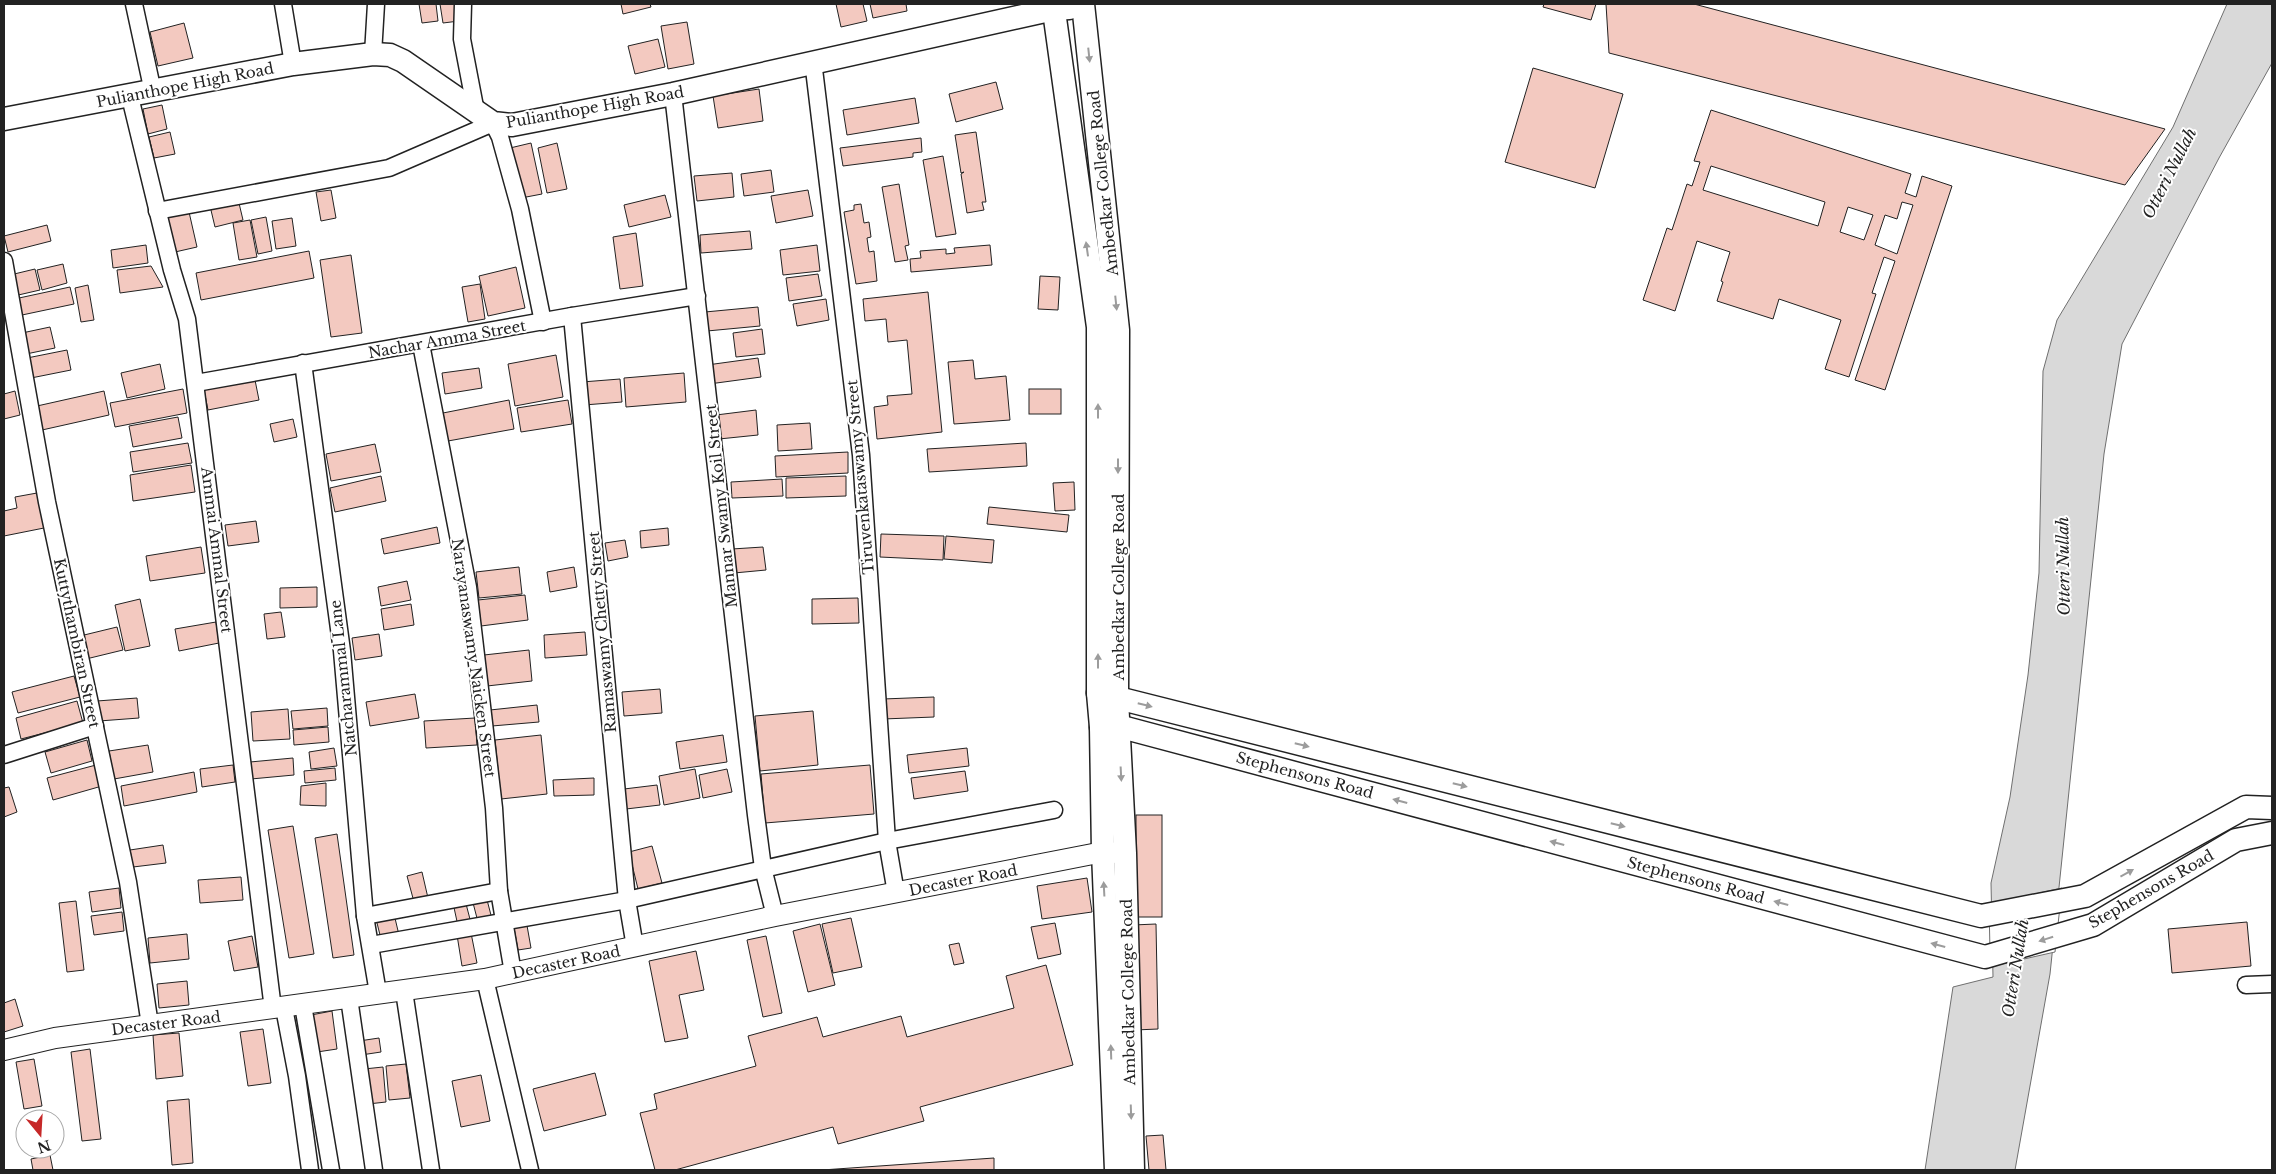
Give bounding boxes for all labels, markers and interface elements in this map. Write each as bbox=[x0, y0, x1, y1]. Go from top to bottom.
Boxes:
one-way arrow bbox=[1085, 47, 1093, 63]
street label: Pulianthope High Road bbox=[95, 58, 275, 112]
street label: Pulianthope High Road bbox=[505, 82, 685, 132]
street label: Ambedkar College Road bbox=[1084, 89, 1122, 278]
water label: Otteri Nullah bbox=[2138, 124, 2200, 222]
one-way arrow bbox=[1083, 241, 1091, 257]
one-way arrow bbox=[1112, 296, 1120, 312]
street label: Nachar Amma Street bbox=[367, 316, 528, 362]
street label: Tiruvenkataswamy Street bbox=[842, 379, 878, 575]
street label: Mannar Swamy Koil Street bbox=[701, 403, 741, 609]
one-way arrow bbox=[1094, 403, 1102, 419]
one-way arrow bbox=[1114, 458, 1122, 474]
street label: Ammai Ammal Street bbox=[197, 465, 237, 635]
street label: Ambedkar College Road bbox=[1109, 494, 1128, 681]
water label: Otteri Nullah bbox=[2052, 516, 2074, 616]
street label: Ramaswamy Chetty Street bbox=[584, 530, 620, 734]
street label: Narayanaswamy Naicken Street bbox=[448, 537, 500, 779]
street label: Kuttythambiran Street bbox=[50, 556, 104, 730]
street label: Natcharammal Lane bbox=[325, 599, 361, 757]
one-way arrow bbox=[1094, 653, 1102, 669]
one-way arrow bbox=[1137, 702, 1152, 710]
one-way arrow bbox=[1295, 741, 1310, 749]
street label: Stephensons Road bbox=[1234, 748, 1376, 802]
one-way arrow bbox=[1117, 767, 1125, 783]
one-way arrow bbox=[1452, 781, 1467, 789]
one-way arrow bbox=[1392, 797, 1407, 805]
one-way arrow bbox=[1610, 821, 1625, 829]
one-way arrow bbox=[1549, 839, 1564, 847]
street label: Stephensons Road bbox=[2085, 845, 2217, 933]
street label: Stephensons Road bbox=[1625, 853, 1767, 907]
street label: Decaster Road bbox=[907, 860, 1019, 900]
one-way arrow bbox=[2120, 869, 2135, 877]
one-way arrow bbox=[1100, 881, 1108, 897]
street label: Ambedkar College Road bbox=[1117, 898, 1139, 1087]
one-way arrow bbox=[1774, 898, 1789, 906]
water label: Otteri Nullah bbox=[1997, 917, 2033, 1019]
one-way arrow bbox=[2039, 936, 2054, 943]
one-way arrow bbox=[1931, 940, 1946, 948]
street label: Decaster Road bbox=[510, 941, 622, 983]
street label: Decaster Road bbox=[110, 1007, 222, 1039]
one-way arrow bbox=[1106, 1043, 1114, 1059]
one-way arrow bbox=[1127, 1104, 1135, 1120]
north arrow bbox=[15, 1109, 65, 1159]
text: N bbox=[35, 1136, 53, 1157]

